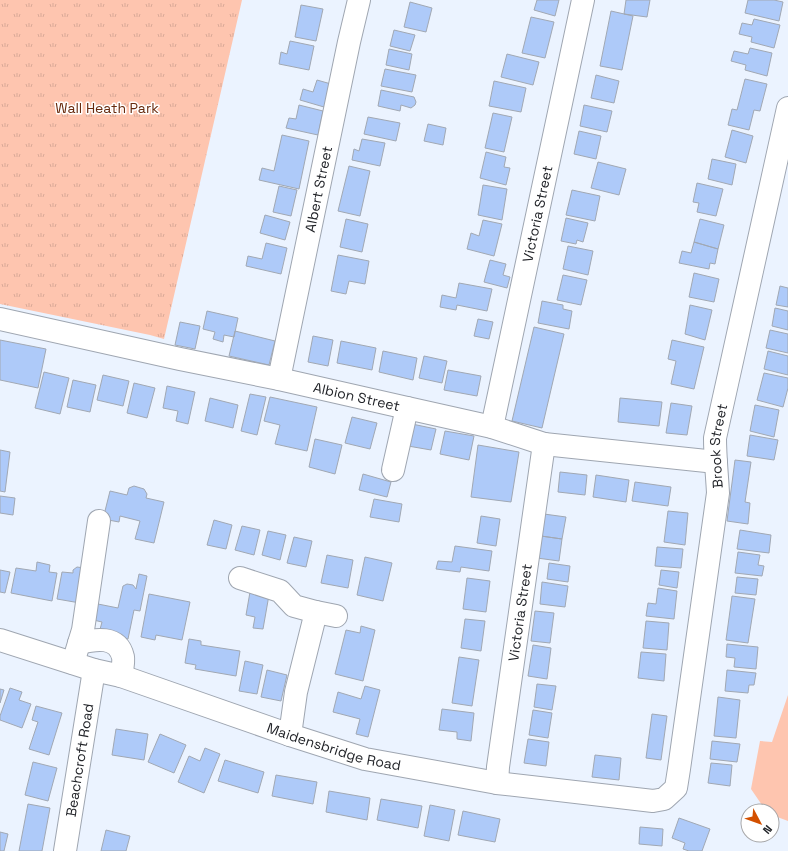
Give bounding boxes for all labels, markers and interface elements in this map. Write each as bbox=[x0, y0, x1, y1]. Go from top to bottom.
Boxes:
park label: Wall Heath Park bbox=[55, 99, 159, 117]
street label: Albert Street bbox=[301, 144, 336, 234]
street label: Victoria Street bbox=[518, 164, 556, 264]
street label: Albion Street bbox=[312, 378, 402, 415]
street label: Brook Street bbox=[706, 402, 731, 489]
street label: Victoria Street bbox=[504, 563, 536, 663]
street label: Beachcroft Road bbox=[62, 702, 98, 818]
street label: Maidensbridge Road bbox=[265, 719, 402, 774]
north arrow bbox=[740, 803, 780, 843]
text: N bbox=[760, 822, 775, 837]

